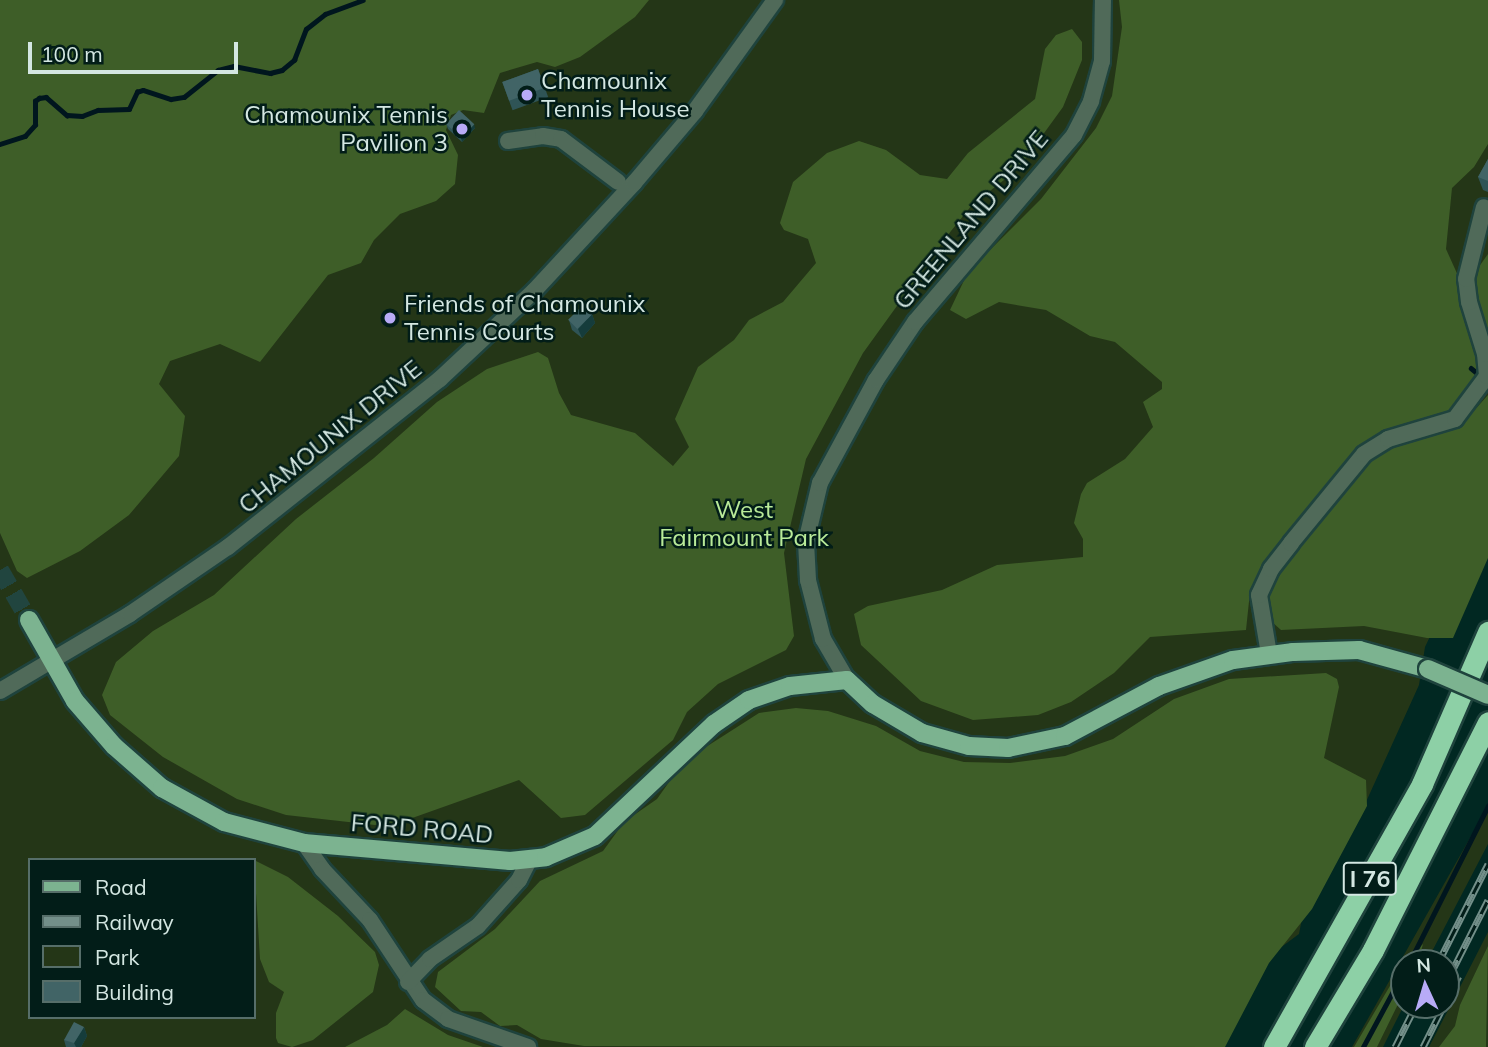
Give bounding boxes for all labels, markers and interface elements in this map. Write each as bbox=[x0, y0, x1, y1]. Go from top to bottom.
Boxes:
scale bar bbox=[32, 28, 242, 72]
text: 100 m bbox=[41, 41, 103, 67]
place label: Chamounix Tennis House bbox=[541, 67, 690, 123]
marker: Chamounix Tennis House bbox=[519, 87, 535, 103]
place label: Chamounix Tennis Pavilion 3 bbox=[244, 101, 448, 157]
marker: Chamounix Tennis Pavilion 3 bbox=[454, 121, 470, 137]
street label: GREENLAND DRIVE bbox=[888, 125, 1054, 315]
place label: Friends of Chamounix Tennis Courts bbox=[404, 290, 645, 346]
marker: Friends of Chamounix Tennis Courts bbox=[382, 310, 398, 326]
street label: CHAMOUNIX DRIVE bbox=[233, 354, 427, 520]
park label: West Fairmount Park bbox=[659, 496, 829, 552]
street label: FORD ROAD bbox=[350, 808, 494, 850]
legend bbox=[28, 858, 256, 1019]
road number: I 76 bbox=[1342, 860, 1398, 898]
text: Road bbox=[95, 874, 146, 900]
text: Railway bbox=[95, 909, 174, 935]
text: Park bbox=[95, 944, 139, 970]
north arrow bbox=[1390, 949, 1460, 1019]
text: N bbox=[1416, 953, 1432, 978]
text: Building bbox=[95, 979, 174, 1005]

